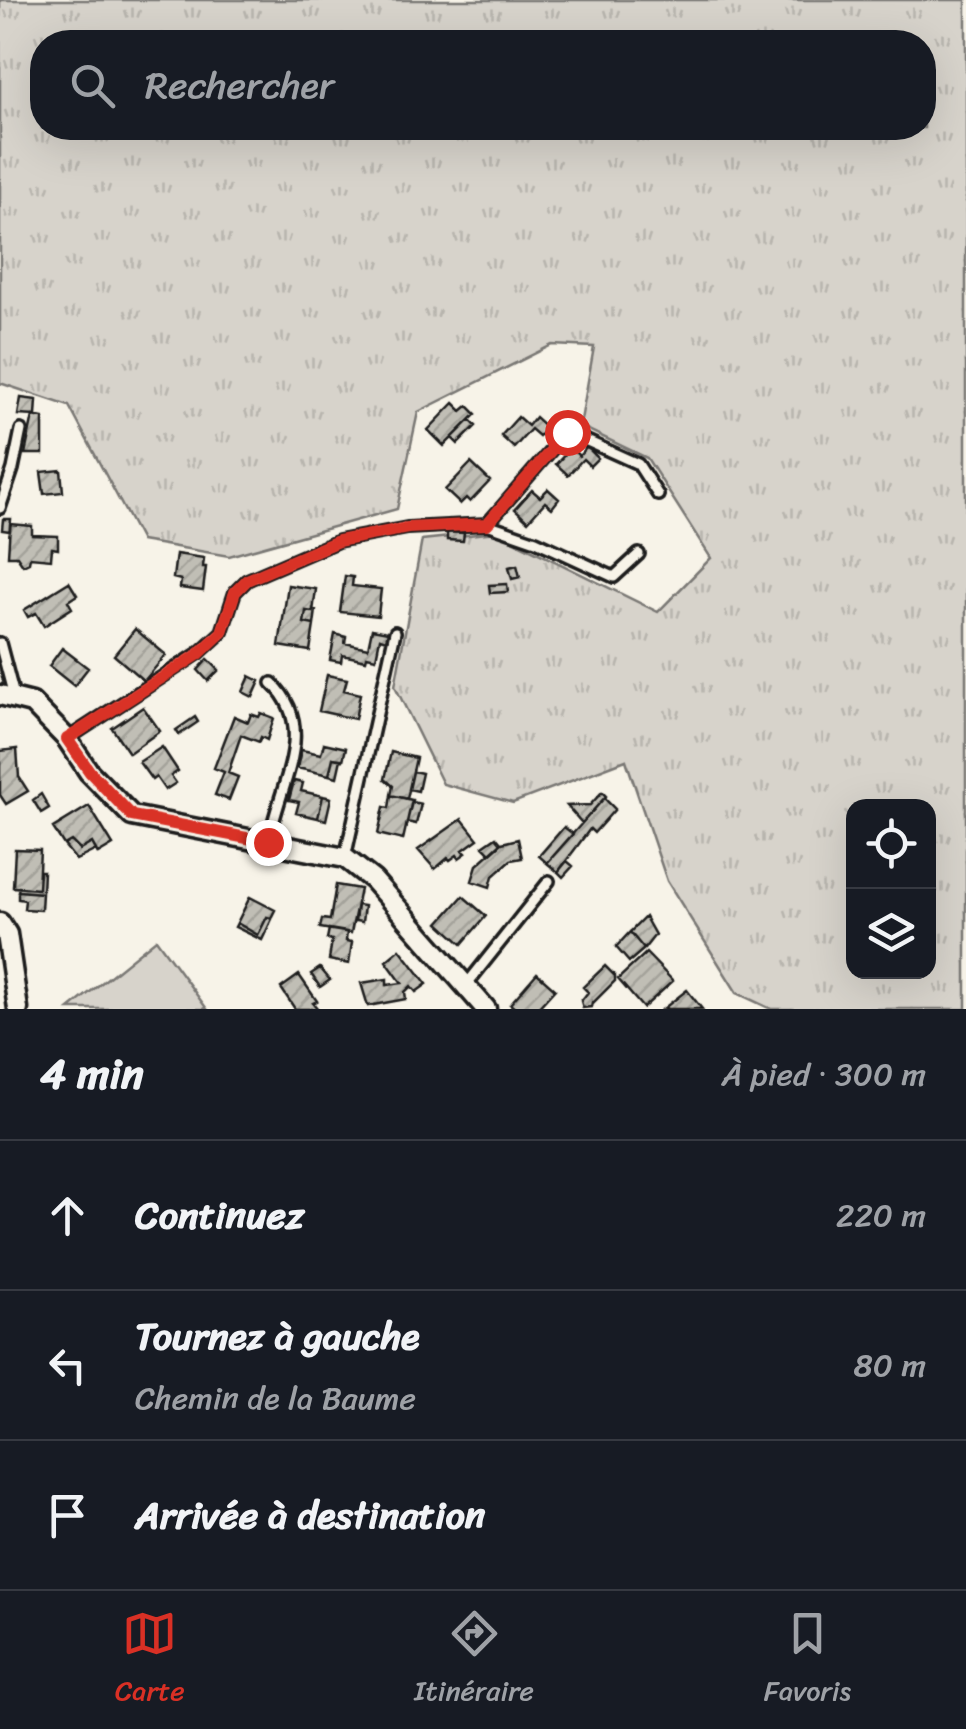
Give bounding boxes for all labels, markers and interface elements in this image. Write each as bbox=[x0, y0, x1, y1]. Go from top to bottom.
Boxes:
search box bbox=[30, 30, 936, 140]
text: Rechercher bbox=[145, 52, 334, 119]
icon: search bbox=[65, 58, 120, 113]
route start bbox=[545, 410, 591, 456]
map controls bbox=[846, 799, 936, 979]
button: locate bbox=[846, 799, 936, 889]
route end bbox=[246, 820, 292, 866]
button: layers bbox=[846, 889, 936, 979]
text: 4 min bbox=[40, 1037, 144, 1111]
text: À pied · 300 m bbox=[722, 1046, 926, 1103]
text: Continuez bbox=[135, 1182, 304, 1249]
text: 220 m bbox=[836, 1187, 926, 1244]
icon: ahead bbox=[40, 1188, 95, 1243]
text: Tournez à gauche bbox=[135, 1303, 419, 1370]
text: 80 m bbox=[854, 1337, 926, 1394]
icon: left bbox=[40, 1338, 95, 1393]
text: Chemin de la Baume bbox=[135, 1370, 416, 1427]
text: Arrivée à destination bbox=[135, 1482, 485, 1549]
icon: arrive bbox=[40, 1488, 95, 1543]
tab: Carte bbox=[115, 1606, 185, 1715]
tab: Itinéraire bbox=[414, 1606, 534, 1715]
tab: Favoris bbox=[764, 1606, 851, 1715]

